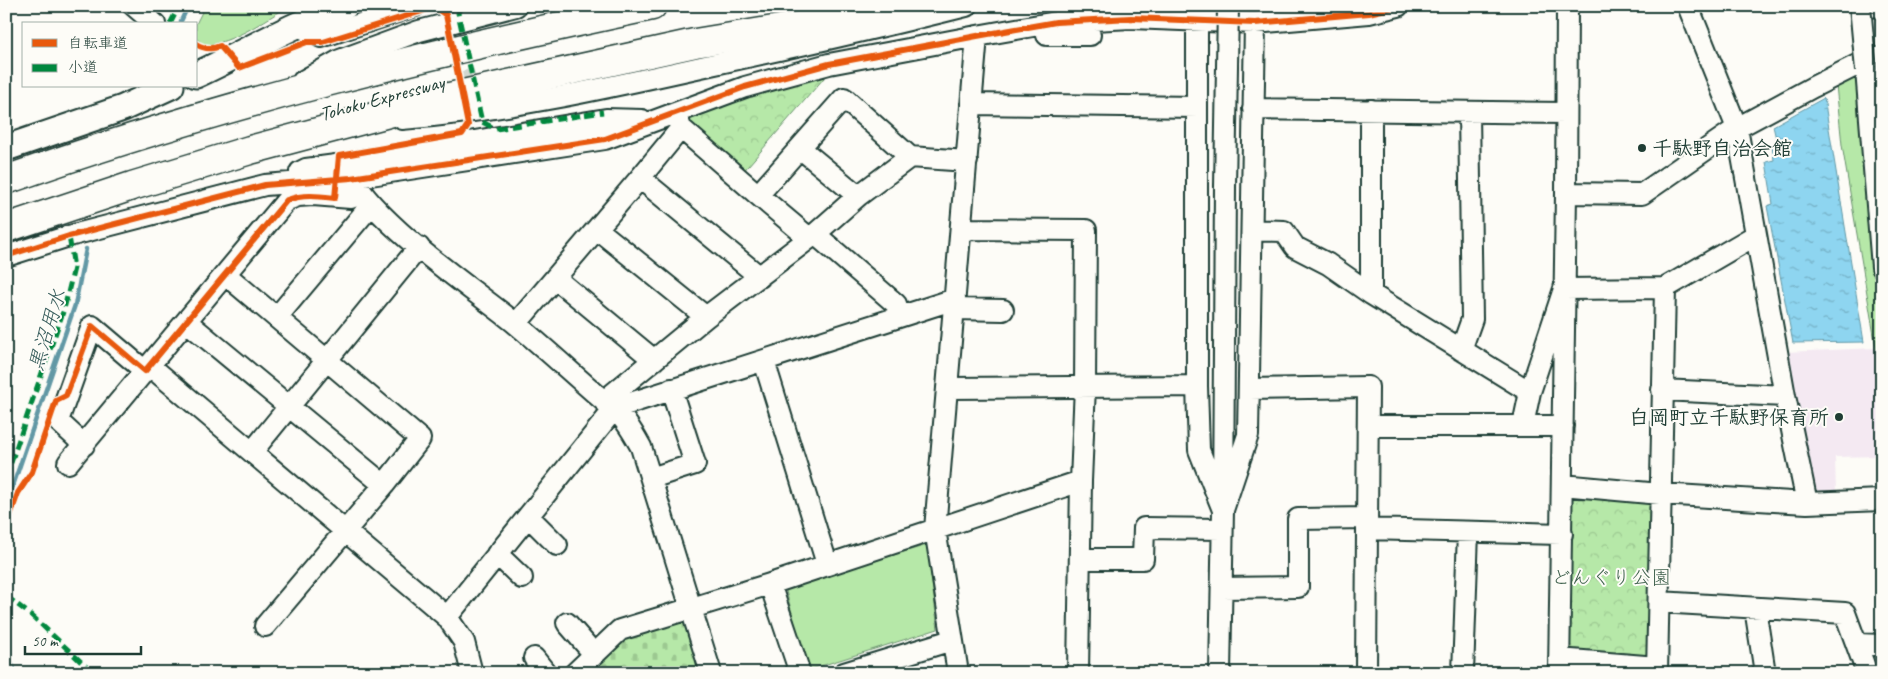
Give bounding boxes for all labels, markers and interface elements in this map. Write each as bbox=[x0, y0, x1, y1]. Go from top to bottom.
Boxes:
legend bbox=[22, 22, 198, 88]
text: 自転車道 bbox=[68, 34, 128, 53]
text: 小道 bbox=[68, 58, 98, 77]
street label: Tohoku Expressway bbox=[317, 69, 449, 127]
place label: 千駄野自治会館 bbox=[1652, 136, 1792, 161]
marker: 千駄野自治会館 bbox=[1636, 142, 1648, 154]
water label: 黒沼用水 bbox=[22, 286, 72, 374]
place label: 白岡町立千駄野保育所 bbox=[1629, 405, 1829, 430]
marker: 白岡町立千駄野保育所 bbox=[1833, 411, 1845, 423]
park label: どんぐり公園 bbox=[1551, 565, 1671, 590]
scale bar bbox=[25, 624, 141, 656]
text: 50 m bbox=[32, 632, 59, 651]

